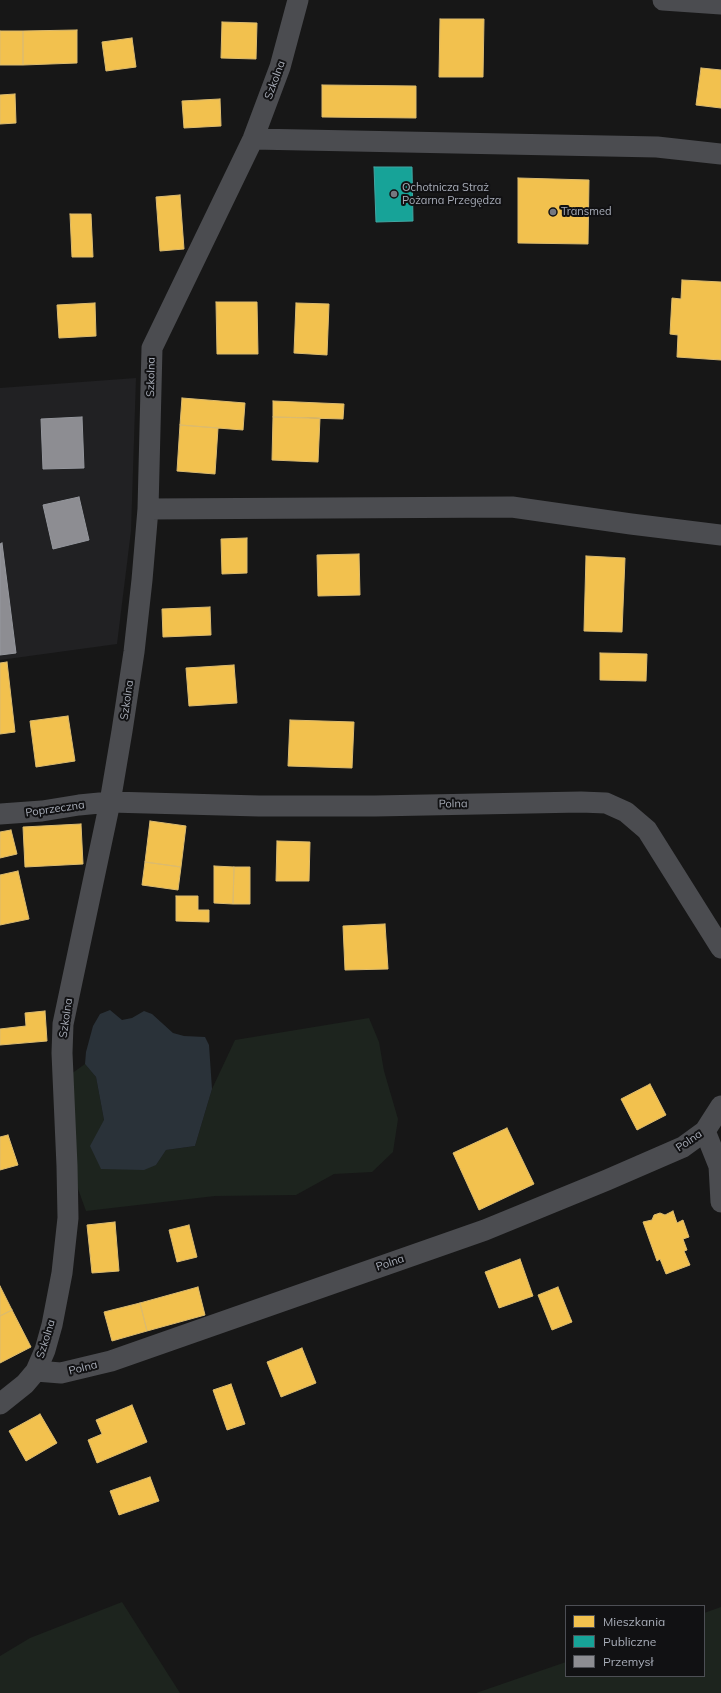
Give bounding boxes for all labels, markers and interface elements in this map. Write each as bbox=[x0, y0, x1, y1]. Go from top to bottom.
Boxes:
street label: Szkolna bbox=[262, 59, 288, 101]
place label: Ochotnicza Straż Pożarna Przegędza bbox=[402, 181, 501, 207]
marker: Ochotnicza Straż Pożarna Przegędza bbox=[389, 189, 399, 199]
place label: Transmed bbox=[561, 205, 611, 219]
marker: Transmed bbox=[548, 207, 558, 217]
street label: Szkolna bbox=[144, 357, 158, 397]
street label: Szkolna bbox=[118, 679, 136, 721]
street label: Polna bbox=[438, 797, 468, 811]
street label: Poprzeczna bbox=[25, 798, 85, 820]
street label: Szkolna bbox=[57, 997, 75, 1039]
street label: Polna bbox=[673, 1127, 705, 1155]
street label: Polna bbox=[374, 1252, 406, 1274]
street label: Szkolna bbox=[34, 1318, 58, 1360]
street label: Polna bbox=[67, 1358, 99, 1378]
legend bbox=[565, 1605, 705, 1677]
text: Mieszkania bbox=[603, 1614, 665, 1629]
text: Publiczne bbox=[603, 1634, 656, 1649]
text: Przemysł bbox=[603, 1654, 653, 1669]

